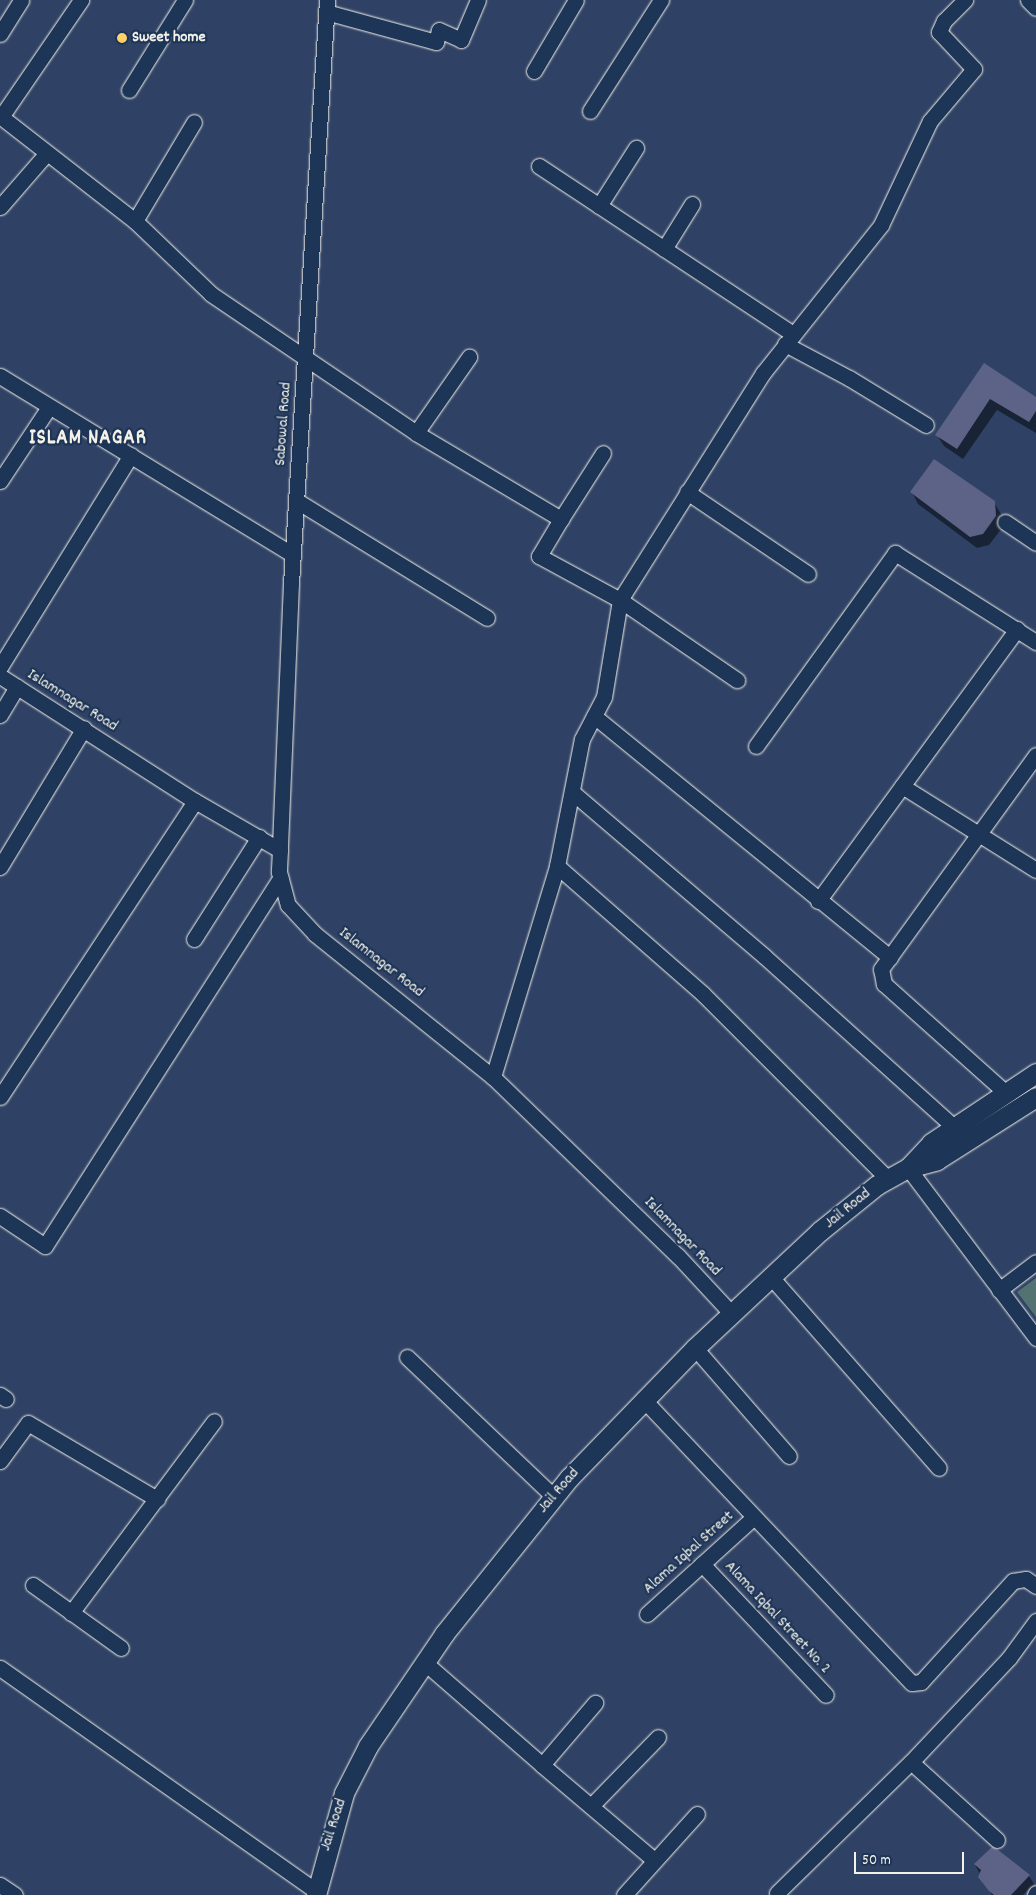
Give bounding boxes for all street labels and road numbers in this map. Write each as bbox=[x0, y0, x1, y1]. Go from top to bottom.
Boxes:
street label: Sabowal Road bbox=[272, 382, 296, 466]
street label: Islamnagar Road bbox=[23, 666, 121, 736]
street label: Islamnagar Road bbox=[335, 924, 427, 1002]
street label: Jail Road bbox=[821, 1185, 875, 1233]
street label: Islamnagar Road bbox=[639, 1193, 725, 1281]
street label: Jail Road bbox=[534, 1464, 584, 1518]
street label: Alama Iqbal Street bbox=[640, 1507, 738, 1599]
street label: Alama Iqbal Street No. 2 bbox=[720, 1558, 834, 1678]
street label: Jail Road bbox=[317, 1797, 351, 1853]

